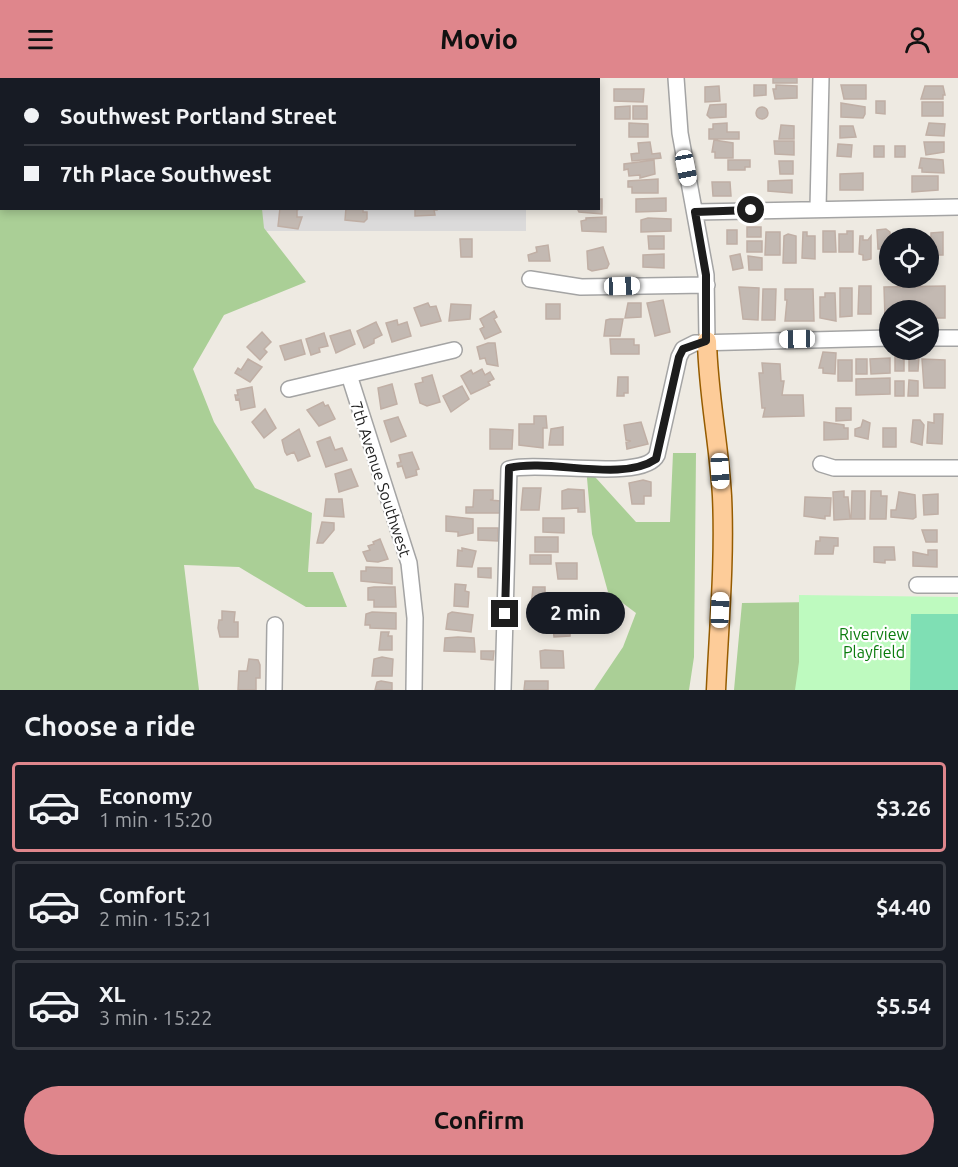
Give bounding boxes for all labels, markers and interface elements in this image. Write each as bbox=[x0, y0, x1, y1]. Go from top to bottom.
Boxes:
icon: menu bbox=[24, 23, 57, 56]
icon: person bbox=[901, 23, 934, 56]
text: Movio bbox=[440, 24, 518, 54]
text: Southwest Portland Street bbox=[60, 103, 337, 128]
car bbox=[674, 149, 698, 187]
text: 7th Place Southwest bbox=[60, 161, 271, 186]
route start bbox=[737, 196, 764, 223]
map controls bbox=[879, 228, 939, 360]
button: locate bbox=[879, 228, 939, 288]
car bbox=[604, 276, 640, 296]
button: layers bbox=[879, 300, 939, 360]
car bbox=[779, 330, 815, 348]
street label: 7th Avenue Southwest bbox=[347, 399, 415, 560]
car bbox=[710, 453, 730, 489]
car bbox=[710, 592, 730, 628]
callout: 2 min bbox=[526, 593, 625, 635]
route end bbox=[491, 600, 518, 627]
text: 2 min bbox=[550, 601, 601, 624]
park label: Riverview Playfield bbox=[839, 625, 909, 661]
text: Choose a ride bbox=[24, 711, 196, 741]
icon: car bbox=[27, 780, 81, 834]
text: Economy bbox=[99, 783, 192, 808]
text: $3.26 bbox=[876, 795, 931, 820]
text: 1 min · 15:20 bbox=[99, 808, 213, 831]
icon: car bbox=[27, 879, 81, 933]
text: Comfort bbox=[99, 882, 186, 907]
text: $4.40 bbox=[876, 894, 931, 919]
text: 2 min · 15:21 bbox=[99, 907, 213, 930]
icon: car bbox=[27, 978, 81, 1032]
text: XL bbox=[99, 981, 126, 1006]
text: $5.54 bbox=[876, 993, 931, 1018]
text: 3 min · 15:22 bbox=[99, 1006, 213, 1029]
button: Confirm bbox=[24, 1086, 934, 1155]

